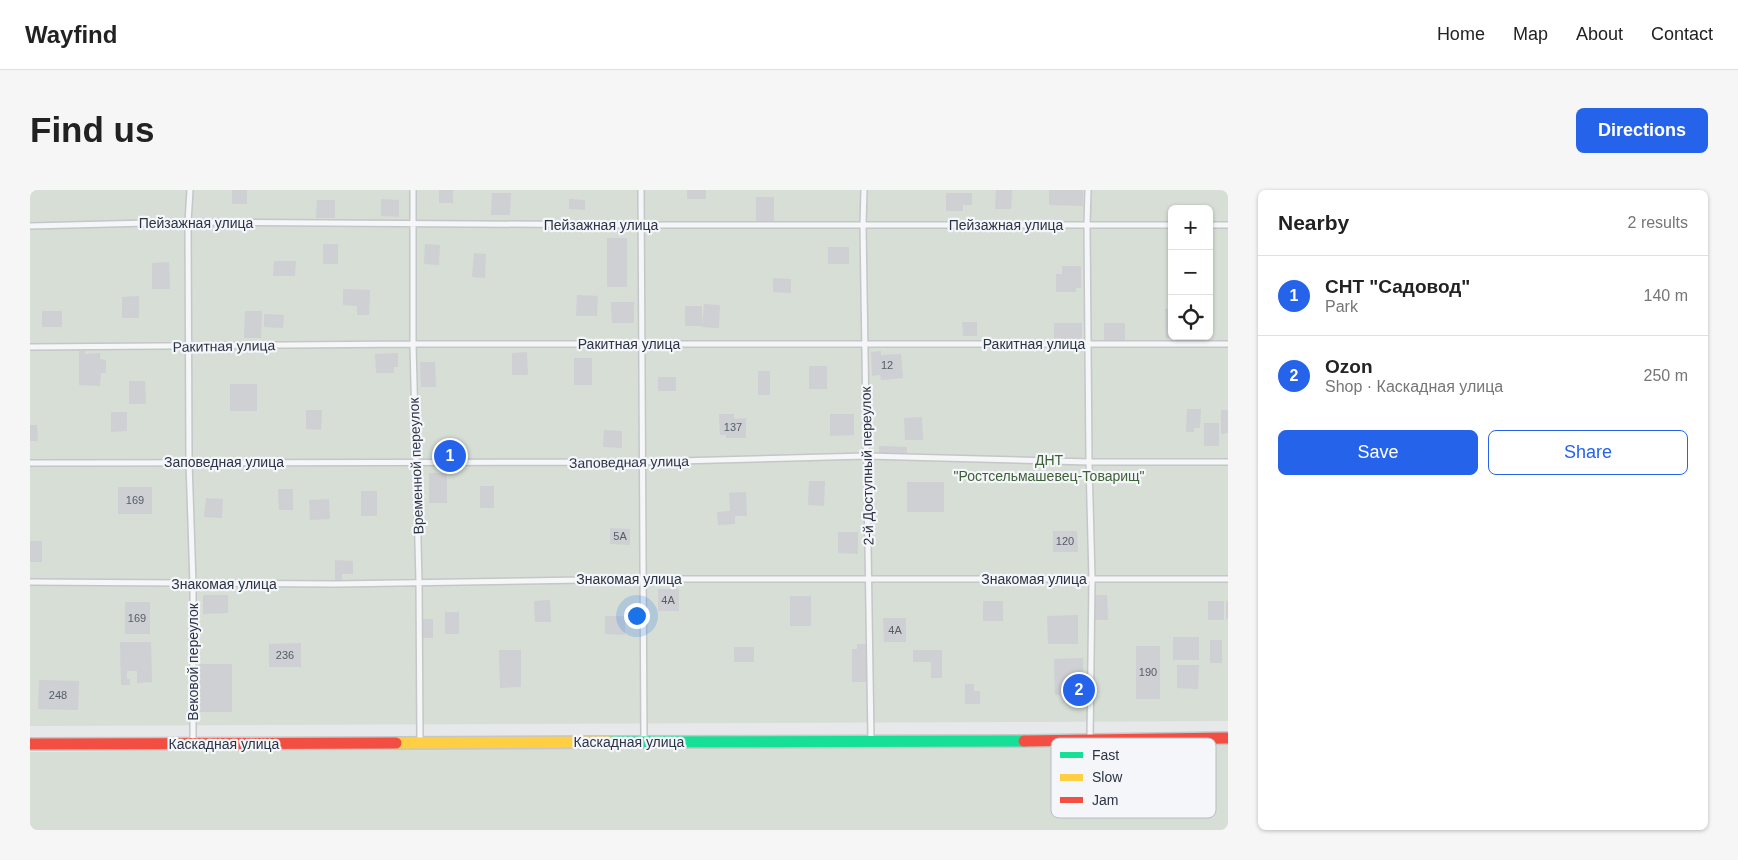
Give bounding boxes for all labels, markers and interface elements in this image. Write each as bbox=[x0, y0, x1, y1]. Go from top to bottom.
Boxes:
text: Wayfind bbox=[25, 21, 117, 48]
text: Home bbox=[1437, 24, 1485, 44]
text: Map bbox=[1513, 24, 1548, 44]
text: About bbox=[1576, 24, 1623, 44]
text: Contact bbox=[1651, 24, 1713, 44]
button: Directions bbox=[1576, 108, 1708, 153]
text: Find us bbox=[30, 110, 154, 149]
map controls bbox=[1168, 205, 1213, 340]
button: + bbox=[1168, 205, 1213, 250]
text: Nearby bbox=[1278, 211, 1349, 234]
text: 2 results bbox=[1628, 214, 1688, 231]
street label: Пейзажная улица bbox=[139, 215, 254, 231]
street label: Пейзажная улица bbox=[544, 217, 659, 233]
street label: Пейзажная улица bbox=[949, 217, 1064, 233]
button: − bbox=[1168, 250, 1213, 295]
text: СНТ "Садовод" bbox=[1325, 276, 1470, 297]
text: 1 bbox=[1290, 287, 1298, 304]
text: 140 m bbox=[1644, 287, 1688, 304]
button: locate bbox=[1168, 295, 1213, 340]
text: Park bbox=[1325, 298, 1358, 315]
street label: Ракитная улица bbox=[578, 336, 680, 352]
street label: Ракитная улица bbox=[983, 336, 1085, 352]
street label: Ракитная улица bbox=[173, 337, 276, 355]
text: Ozon bbox=[1325, 356, 1373, 377]
house number: 12 bbox=[881, 359, 893, 371]
text: 2 bbox=[1290, 367, 1298, 384]
text: 250 m bbox=[1644, 367, 1688, 384]
text: Shop · Каскадная улица bbox=[1325, 378, 1503, 395]
street label: 2-й Доступный переулок bbox=[858, 386, 876, 546]
street label: Временной переулок bbox=[406, 396, 426, 535]
house number: 137 bbox=[724, 421, 742, 433]
button: Save bbox=[1278, 430, 1478, 475]
button: Share bbox=[1488, 430, 1688, 475]
pin: 1 bbox=[434, 437, 466, 475]
park label: ДНТ "Ростсельмашевец-Товарищ" bbox=[953, 452, 1145, 484]
street label: Заповедная улица bbox=[569, 453, 689, 471]
street label: Заповедная улица bbox=[164, 454, 284, 470]
house number: 169 bbox=[126, 494, 144, 506]
house number: 5А bbox=[613, 530, 627, 542]
house number: 120 bbox=[1056, 535, 1074, 547]
street label: Знакомая улица bbox=[576, 571, 682, 587]
street label: Знакомая улица bbox=[981, 571, 1087, 587]
street label: Знакомая улица bbox=[171, 576, 277, 592]
house number: 4А bbox=[661, 594, 675, 606]
street label: Вековой переулок bbox=[185, 602, 201, 721]
your location bbox=[624, 603, 650, 629]
house number: 169 bbox=[128, 612, 146, 624]
house number: 4А bbox=[888, 624, 902, 636]
house number: 236 bbox=[276, 649, 294, 661]
house number: 190 bbox=[1139, 666, 1157, 678]
pin: 2 bbox=[1063, 671, 1095, 709]
house number: 248 bbox=[49, 689, 67, 701]
street label: Каскадная улица bbox=[574, 734, 685, 750]
street label: Каскадная улица bbox=[169, 736, 280, 752]
legend bbox=[1051, 738, 1216, 818]
text: Fast bbox=[1092, 747, 1119, 763]
text: Slow bbox=[1092, 769, 1123, 785]
text: Jam bbox=[1092, 792, 1118, 808]

